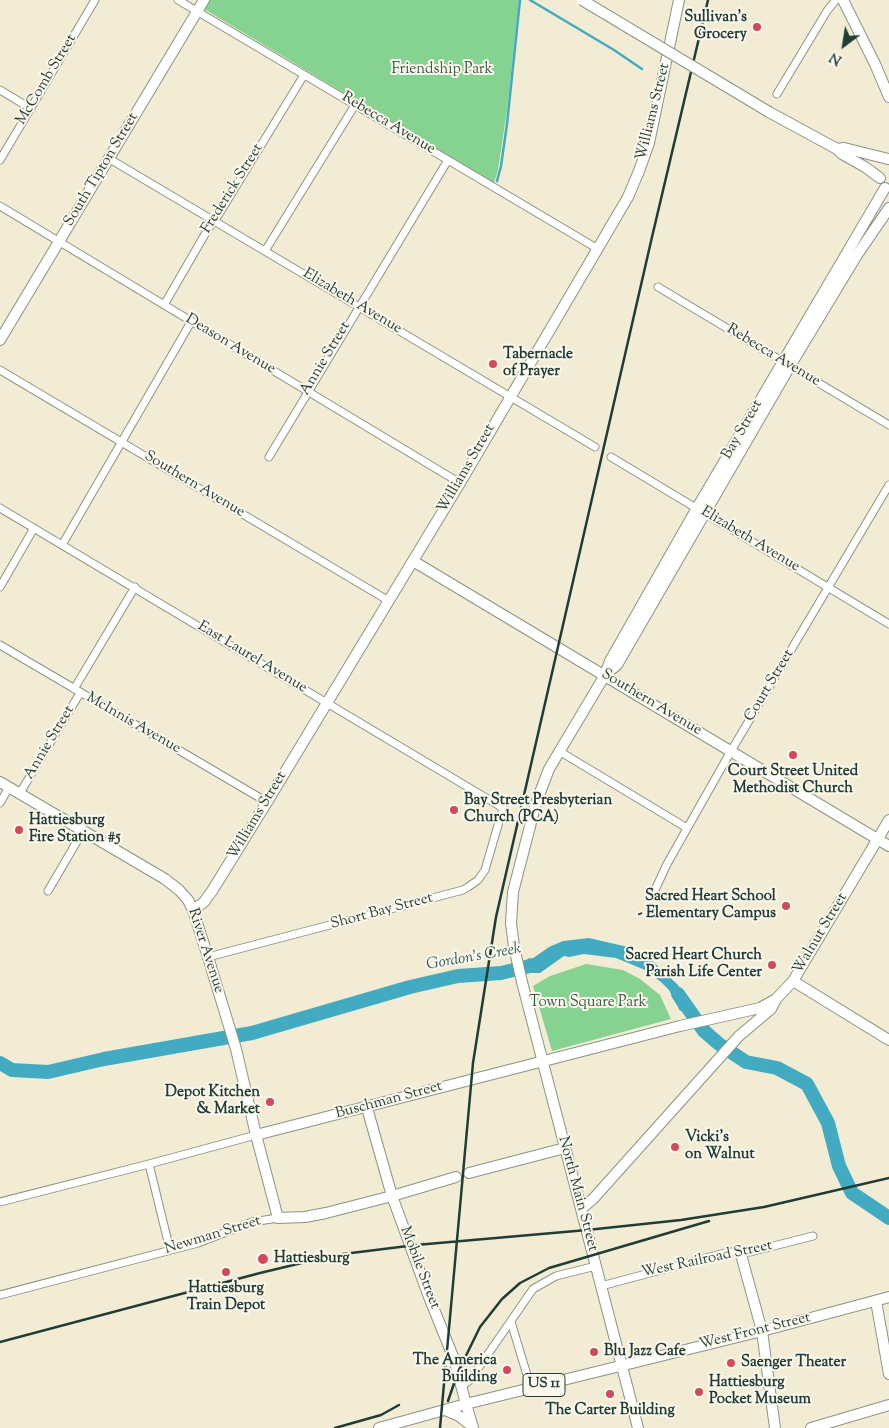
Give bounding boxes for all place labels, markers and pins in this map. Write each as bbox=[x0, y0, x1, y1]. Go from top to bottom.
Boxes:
place label: Sullivan's Grocery bbox=[684, 9, 747, 44]
marker: Sullivan's Grocery bbox=[751, 21, 763, 33]
place label: Tabernacle of Prayer bbox=[503, 346, 573, 381]
marker: Tabernacle of Prayer bbox=[487, 358, 499, 370]
marker: Court Street United Methodist Church bbox=[787, 749, 799, 761]
place label: Court Street United Methodist Church bbox=[728, 763, 858, 798]
place label: Bay Street Presbyterian Church (PCA) bbox=[464, 792, 612, 827]
marker: Bay Street Presbyterian Church (PCA) bbox=[448, 804, 460, 816]
place label: Hattiesburg Fire Station #5 bbox=[29, 812, 121, 847]
marker: Hattiesburg Fire Station #5 bbox=[13, 824, 25, 836]
place label: Sacred Heart School - Elementary Campus bbox=[638, 888, 776, 923]
marker: Sacred Heart School - Elementary Campus bbox=[780, 900, 792, 912]
place label: Sacred Heart Church Parish Life Center bbox=[625, 947, 762, 982]
marker: Sacred Heart Church Parish Life Center bbox=[766, 959, 778, 971]
place label: Depot Kitchen & Market bbox=[165, 1084, 260, 1119]
marker: Depot Kitchen & Market bbox=[264, 1096, 276, 1108]
place label: Vicki's on Walnut bbox=[685, 1129, 755, 1164]
marker: Vicki's on Walnut bbox=[669, 1141, 681, 1153]
place label: Hattiesburg bbox=[274, 1250, 350, 1268]
marker: Hattiesburg bbox=[256, 1252, 270, 1266]
marker: Hattiesburg Train Depot bbox=[220, 1266, 232, 1278]
place label: Hattiesburg Train Depot bbox=[187, 1280, 265, 1315]
place label: Blu Jazz Cafe bbox=[604, 1343, 686, 1361]
marker: Blu Jazz Cafe bbox=[588, 1346, 600, 1358]
place label: The America Building bbox=[413, 1352, 497, 1387]
place label: Saenger Theater bbox=[741, 1354, 846, 1372]
marker: Saenger Theater bbox=[725, 1357, 737, 1369]
marker: The America Building bbox=[501, 1364, 513, 1376]
place label: Hattiesburg Pocket Museum bbox=[709, 1374, 811, 1409]
marker: Hattiesburg Pocket Museum bbox=[693, 1386, 705, 1398]
marker: The Carter Building bbox=[604, 1388, 616, 1400]
place label: The Carter Building bbox=[545, 1402, 675, 1420]

